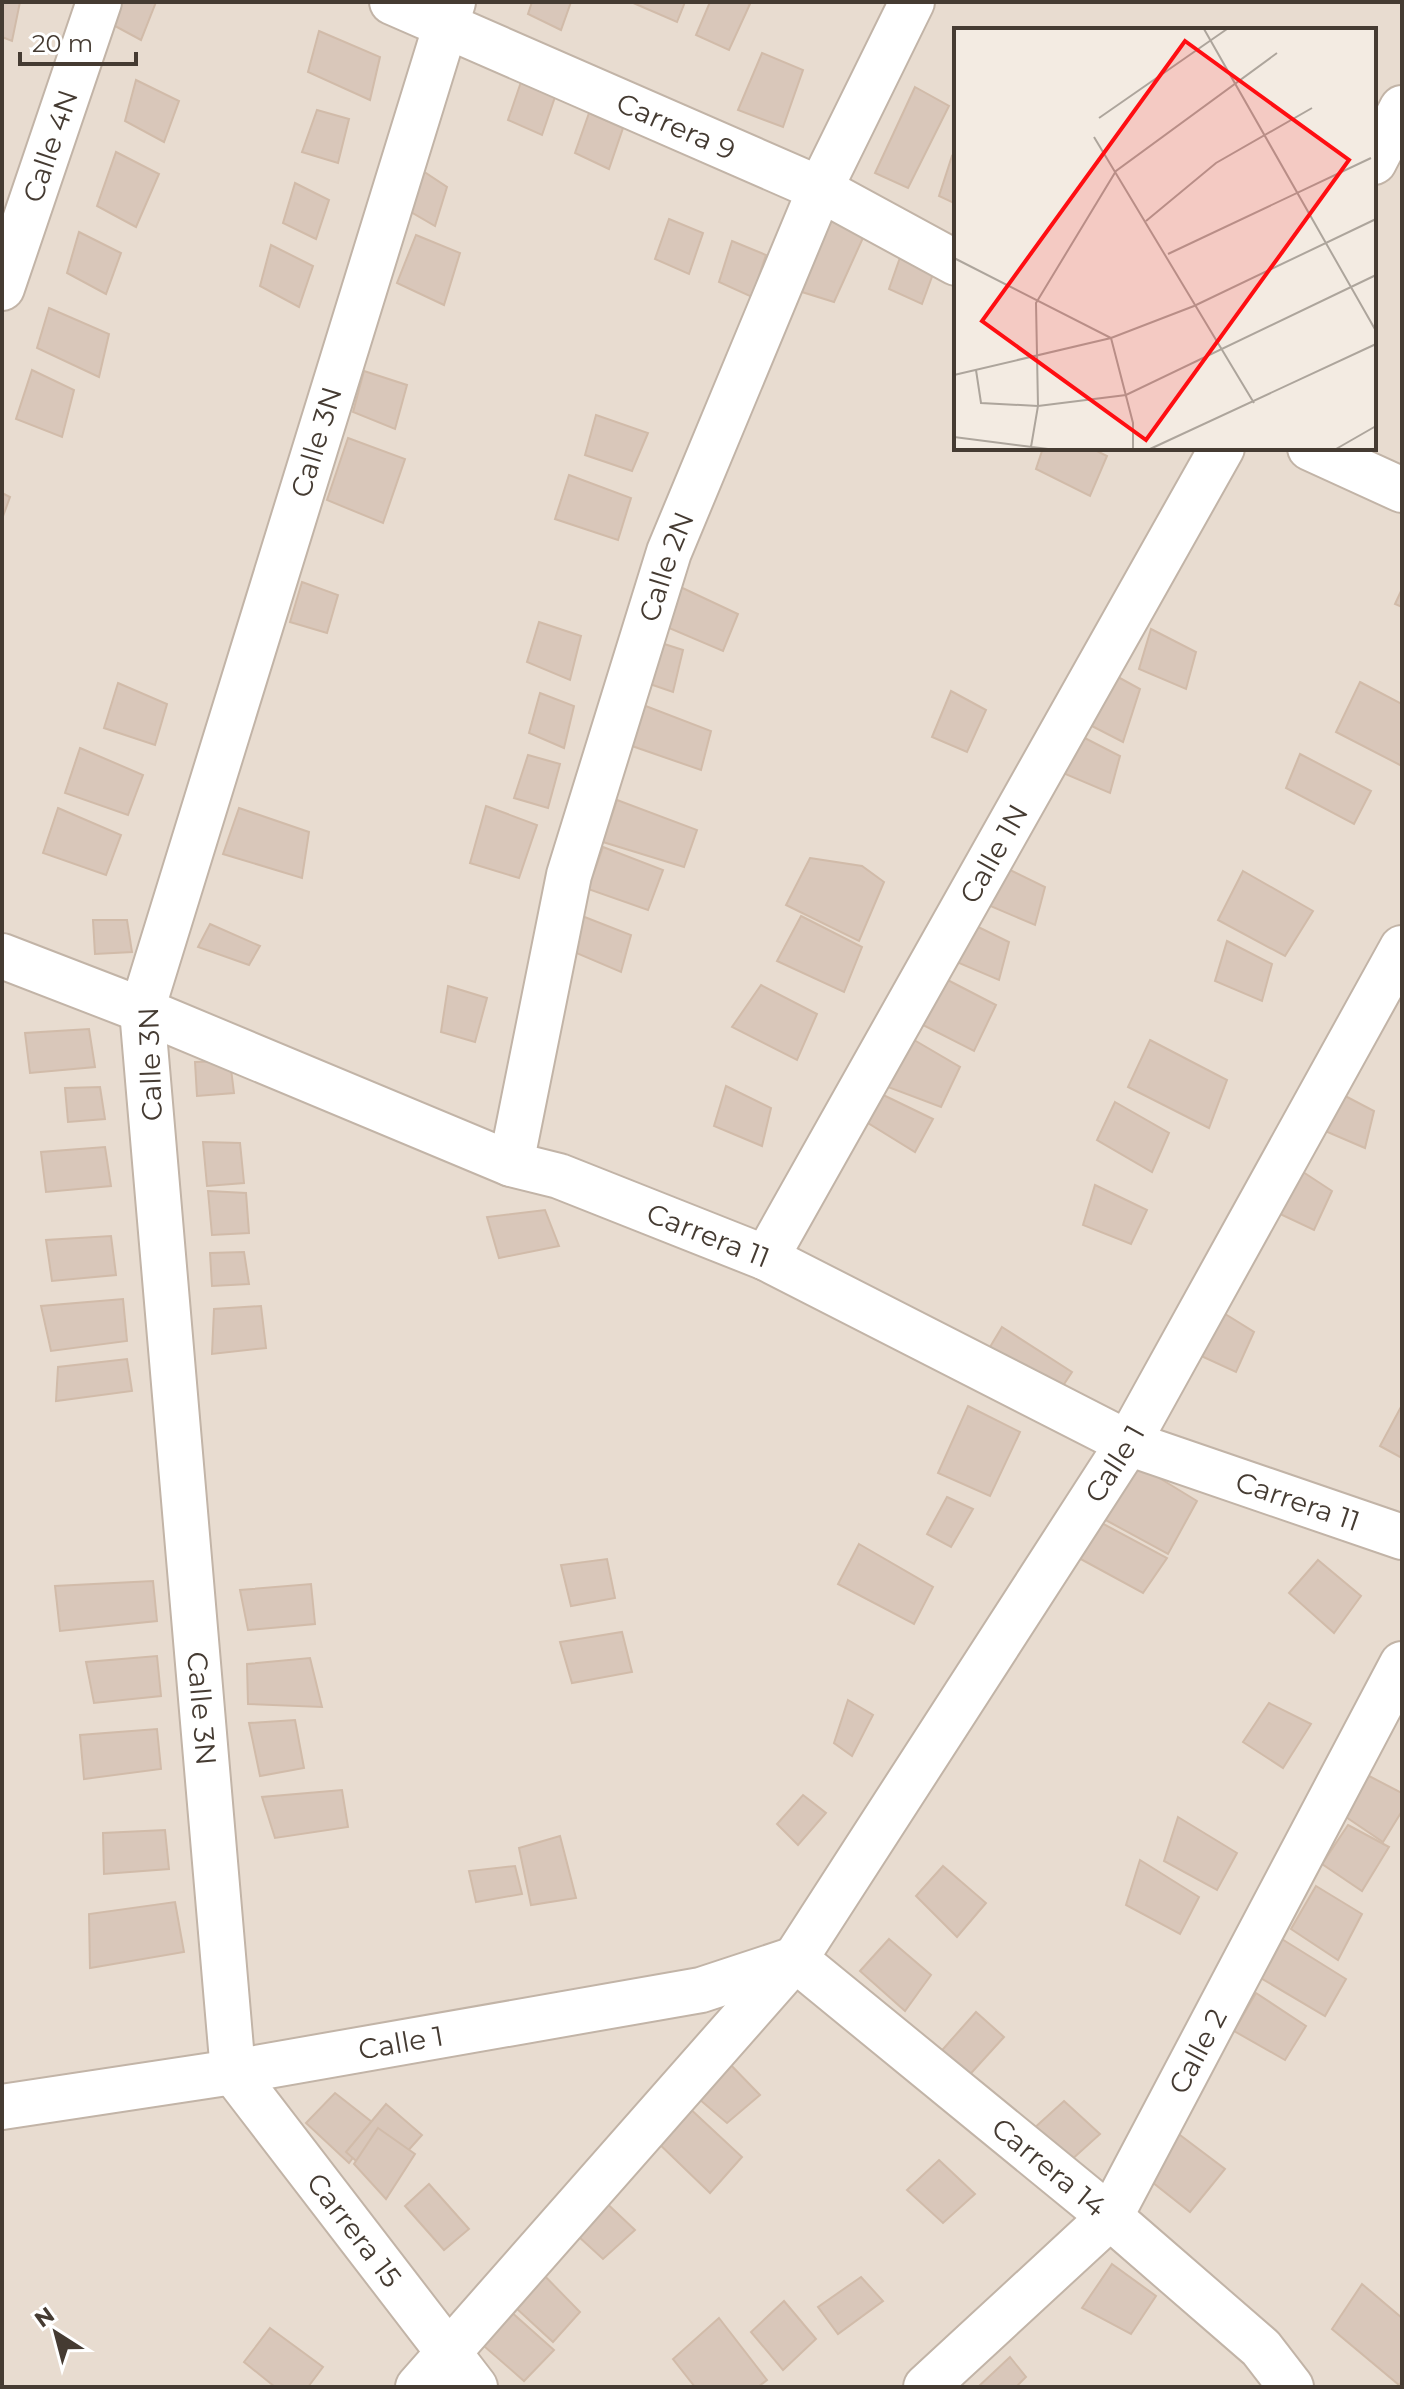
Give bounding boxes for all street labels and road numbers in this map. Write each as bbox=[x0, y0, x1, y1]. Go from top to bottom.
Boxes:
street label: Calle 4N bbox=[15, 85, 85, 207]
street label: Carrera 9 bbox=[612, 85, 741, 167]
street label: Calle 3N bbox=[283, 383, 349, 501]
street label: Calle 2N bbox=[631, 506, 701, 626]
street label: Calle 1N bbox=[952, 798, 1035, 909]
street label: Calle 3N bbox=[131, 1006, 169, 1122]
street label: Carrera 11 bbox=[642, 1196, 775, 1275]
street label: Calle 1 bbox=[1077, 1419, 1152, 1509]
street label: Carrera 11 bbox=[1231, 1464, 1364, 1538]
street label: Calle 3N bbox=[180, 1650, 224, 1767]
street label: Calle 2 bbox=[1161, 2003, 1234, 2100]
street label: Calle 1 bbox=[356, 2018, 446, 2067]
street label: Carrera 14 bbox=[985, 2110, 1113, 2224]
street label: Carrera 15 bbox=[300, 2166, 409, 2294]

